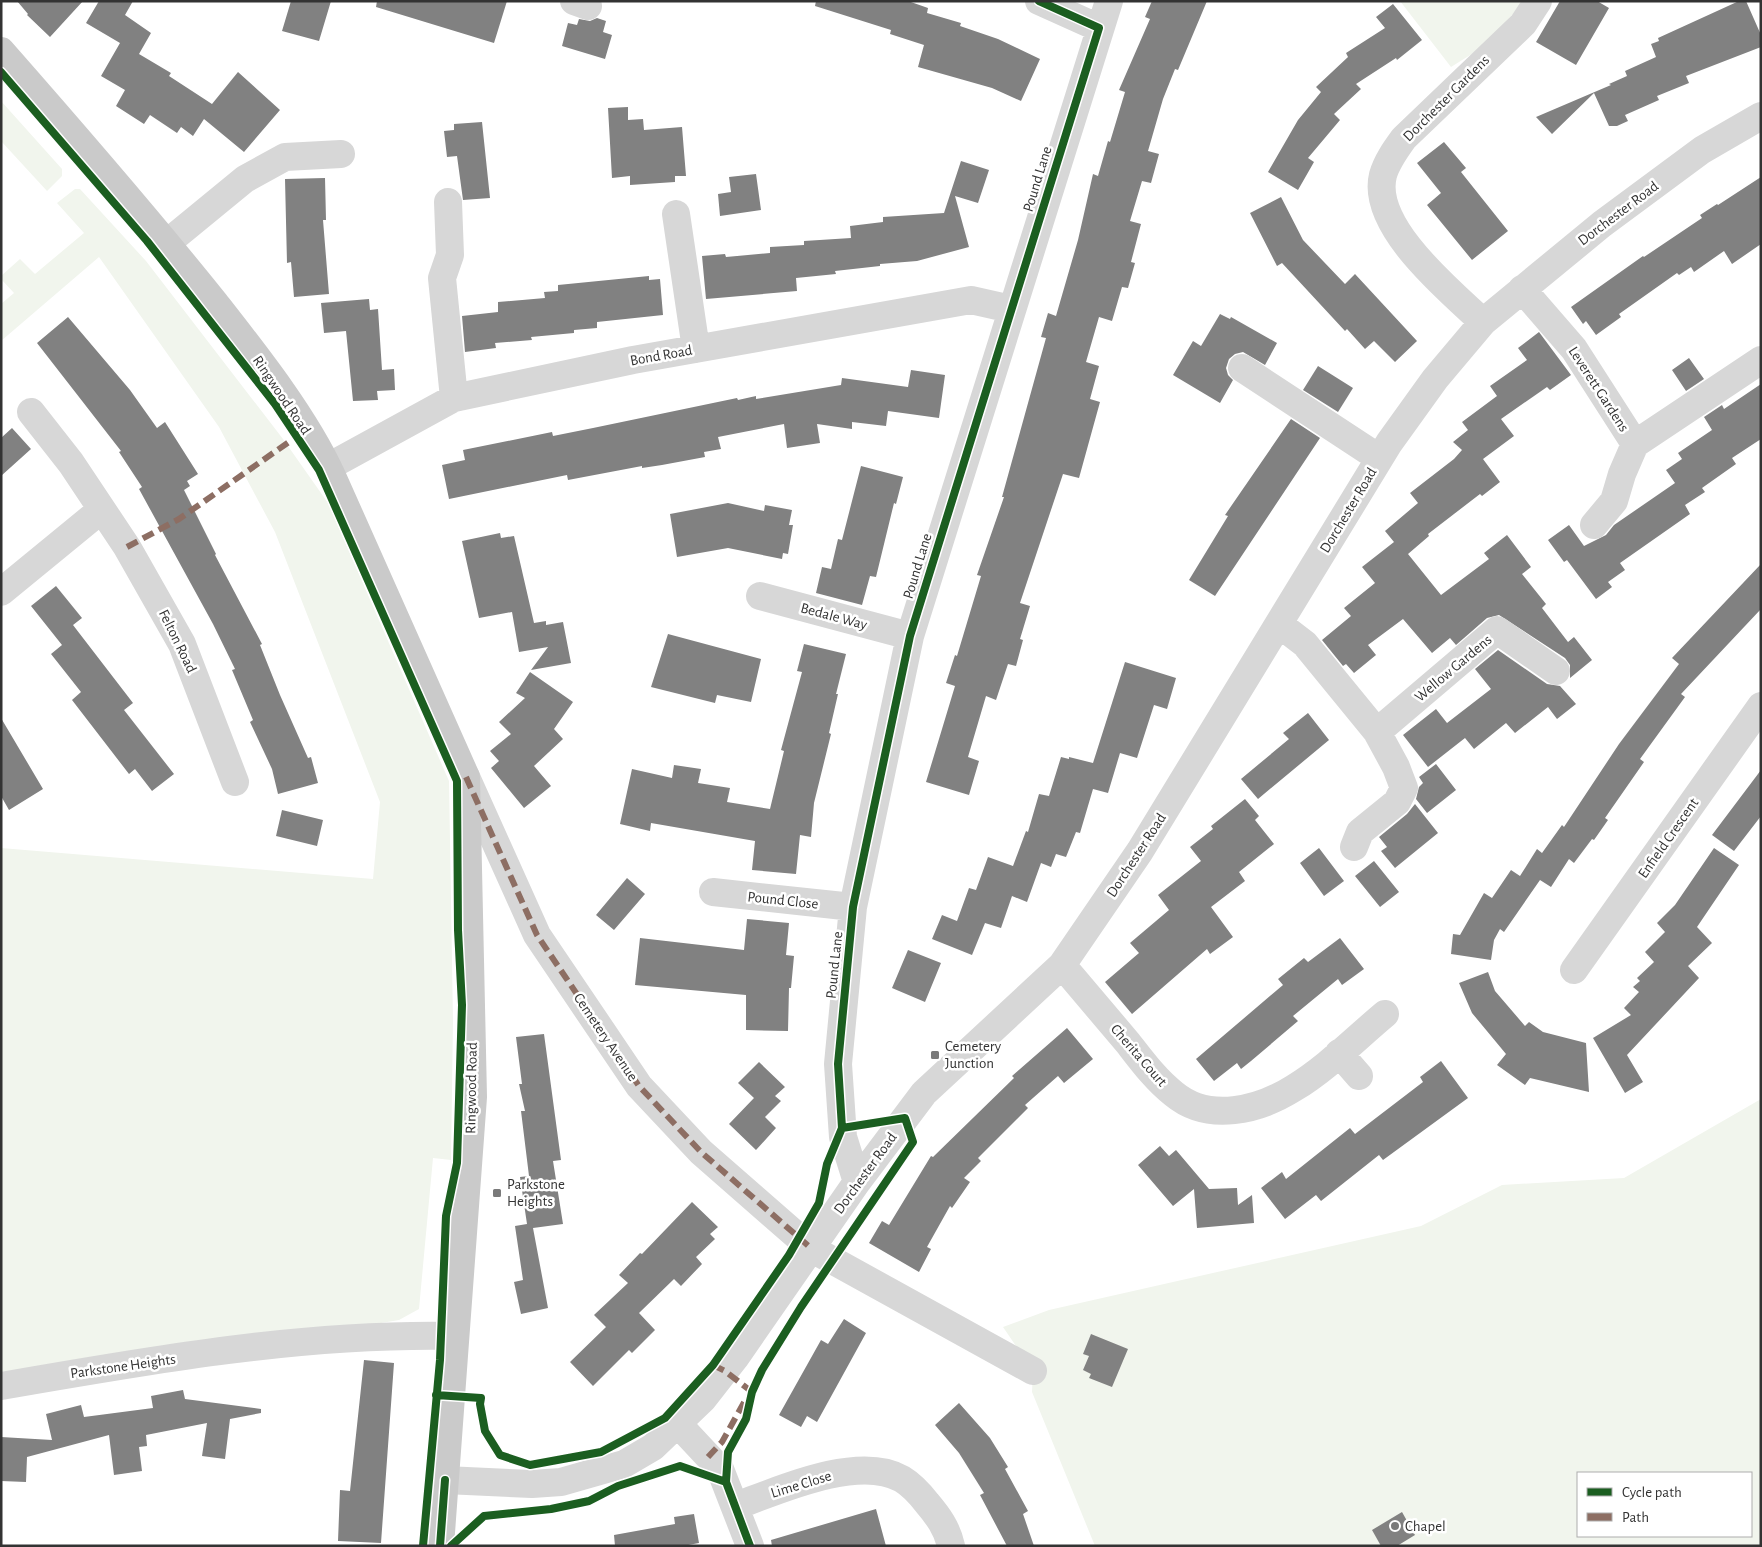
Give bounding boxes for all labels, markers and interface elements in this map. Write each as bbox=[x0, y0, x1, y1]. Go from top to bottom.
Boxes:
street label: Dorchester Gardens bbox=[1400, 52, 1492, 144]
street label: Pound Lane bbox=[1020, 145, 1055, 214]
street label: Dorchester Road bbox=[1575, 178, 1662, 248]
street label: Bond Road bbox=[629, 343, 694, 368]
street label: Leverett Gardens bbox=[1566, 344, 1632, 435]
street label: Ringwood Road bbox=[250, 353, 314, 438]
street label: Dorchester Road bbox=[1317, 465, 1380, 555]
street label: Pound Lane bbox=[900, 532, 935, 601]
street label: Bedale Way bbox=[799, 600, 869, 633]
street label: Felton Road bbox=[156, 607, 199, 675]
street label: Wellow Gardens bbox=[1412, 632, 1495, 705]
street label: Enfield Crescent bbox=[1635, 795, 1702, 881]
street label: Dorchester Road bbox=[1104, 811, 1169, 900]
street label: Pound Close bbox=[747, 889, 819, 912]
street label: Pound Lane bbox=[823, 931, 846, 1000]
street label: Cemetery Avenue bbox=[571, 991, 640, 1084]
street label: Cherita Court bbox=[1108, 1021, 1170, 1090]
place label: Cemetery Junction bbox=[945, 1039, 1002, 1071]
street label: Ringwood Road bbox=[463, 1042, 480, 1134]
marker: Cemetery Junction bbox=[929, 1049, 941, 1061]
street label: Dorchester Road bbox=[831, 1130, 900, 1217]
place label: Parkstone Heights bbox=[507, 1177, 565, 1209]
marker: Parkstone Heights bbox=[491, 1187, 503, 1199]
street label: Parkstone Heights bbox=[69, 1352, 177, 1381]
street label: Lime Close bbox=[769, 1468, 833, 1501]
legend bbox=[1577, 1472, 1752, 1537]
text: Cycle path bbox=[1622, 1485, 1682, 1500]
text: Path bbox=[1622, 1510, 1649, 1525]
place label: Chapel bbox=[1405, 1519, 1446, 1534]
marker: Chapel bbox=[1389, 1520, 1401, 1532]

